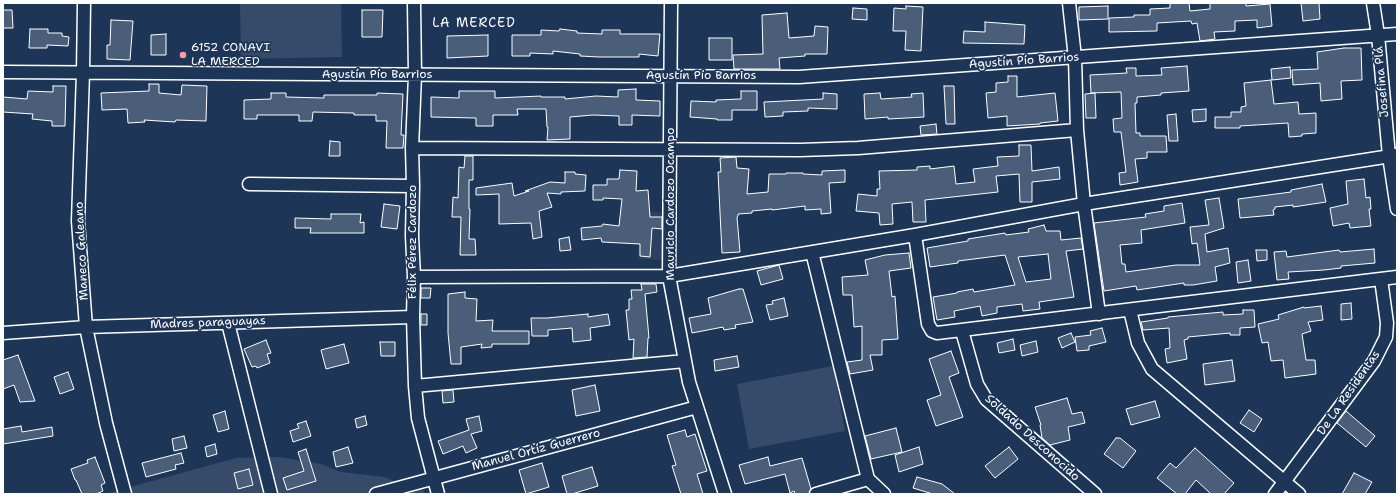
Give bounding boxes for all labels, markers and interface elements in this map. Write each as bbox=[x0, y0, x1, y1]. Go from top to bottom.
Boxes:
district label: LA MERCED bbox=[432, 16, 516, 32]
place label: 6152 CONAVI LA MERCED bbox=[191, 41, 270, 69]
street label: Josefina Plá bbox=[1372, 46, 1392, 118]
marker: 6152 CONAVI LA MERCED bbox=[178, 50, 188, 60]
street label: Agustín Pío Barrios bbox=[968, 50, 1080, 72]
street label: Agustín Pío Barrios bbox=[322, 68, 432, 82]
street label: Agustín Pío Barrios bbox=[646, 69, 756, 83]
street label: Mauricio Cardozo Ocampo bbox=[664, 128, 678, 280]
street label: Félix Pérez Cardozo bbox=[406, 185, 420, 299]
street label: Maneco Galeano bbox=[72, 201, 92, 301]
street label: Madres paraguayas bbox=[150, 314, 266, 332]
street label: De La Residentas bbox=[1314, 348, 1384, 438]
street label: Soldado Desconocido bbox=[982, 392, 1082, 484]
street label: Manuel Ortíz Guerrero bbox=[470, 426, 602, 474]

